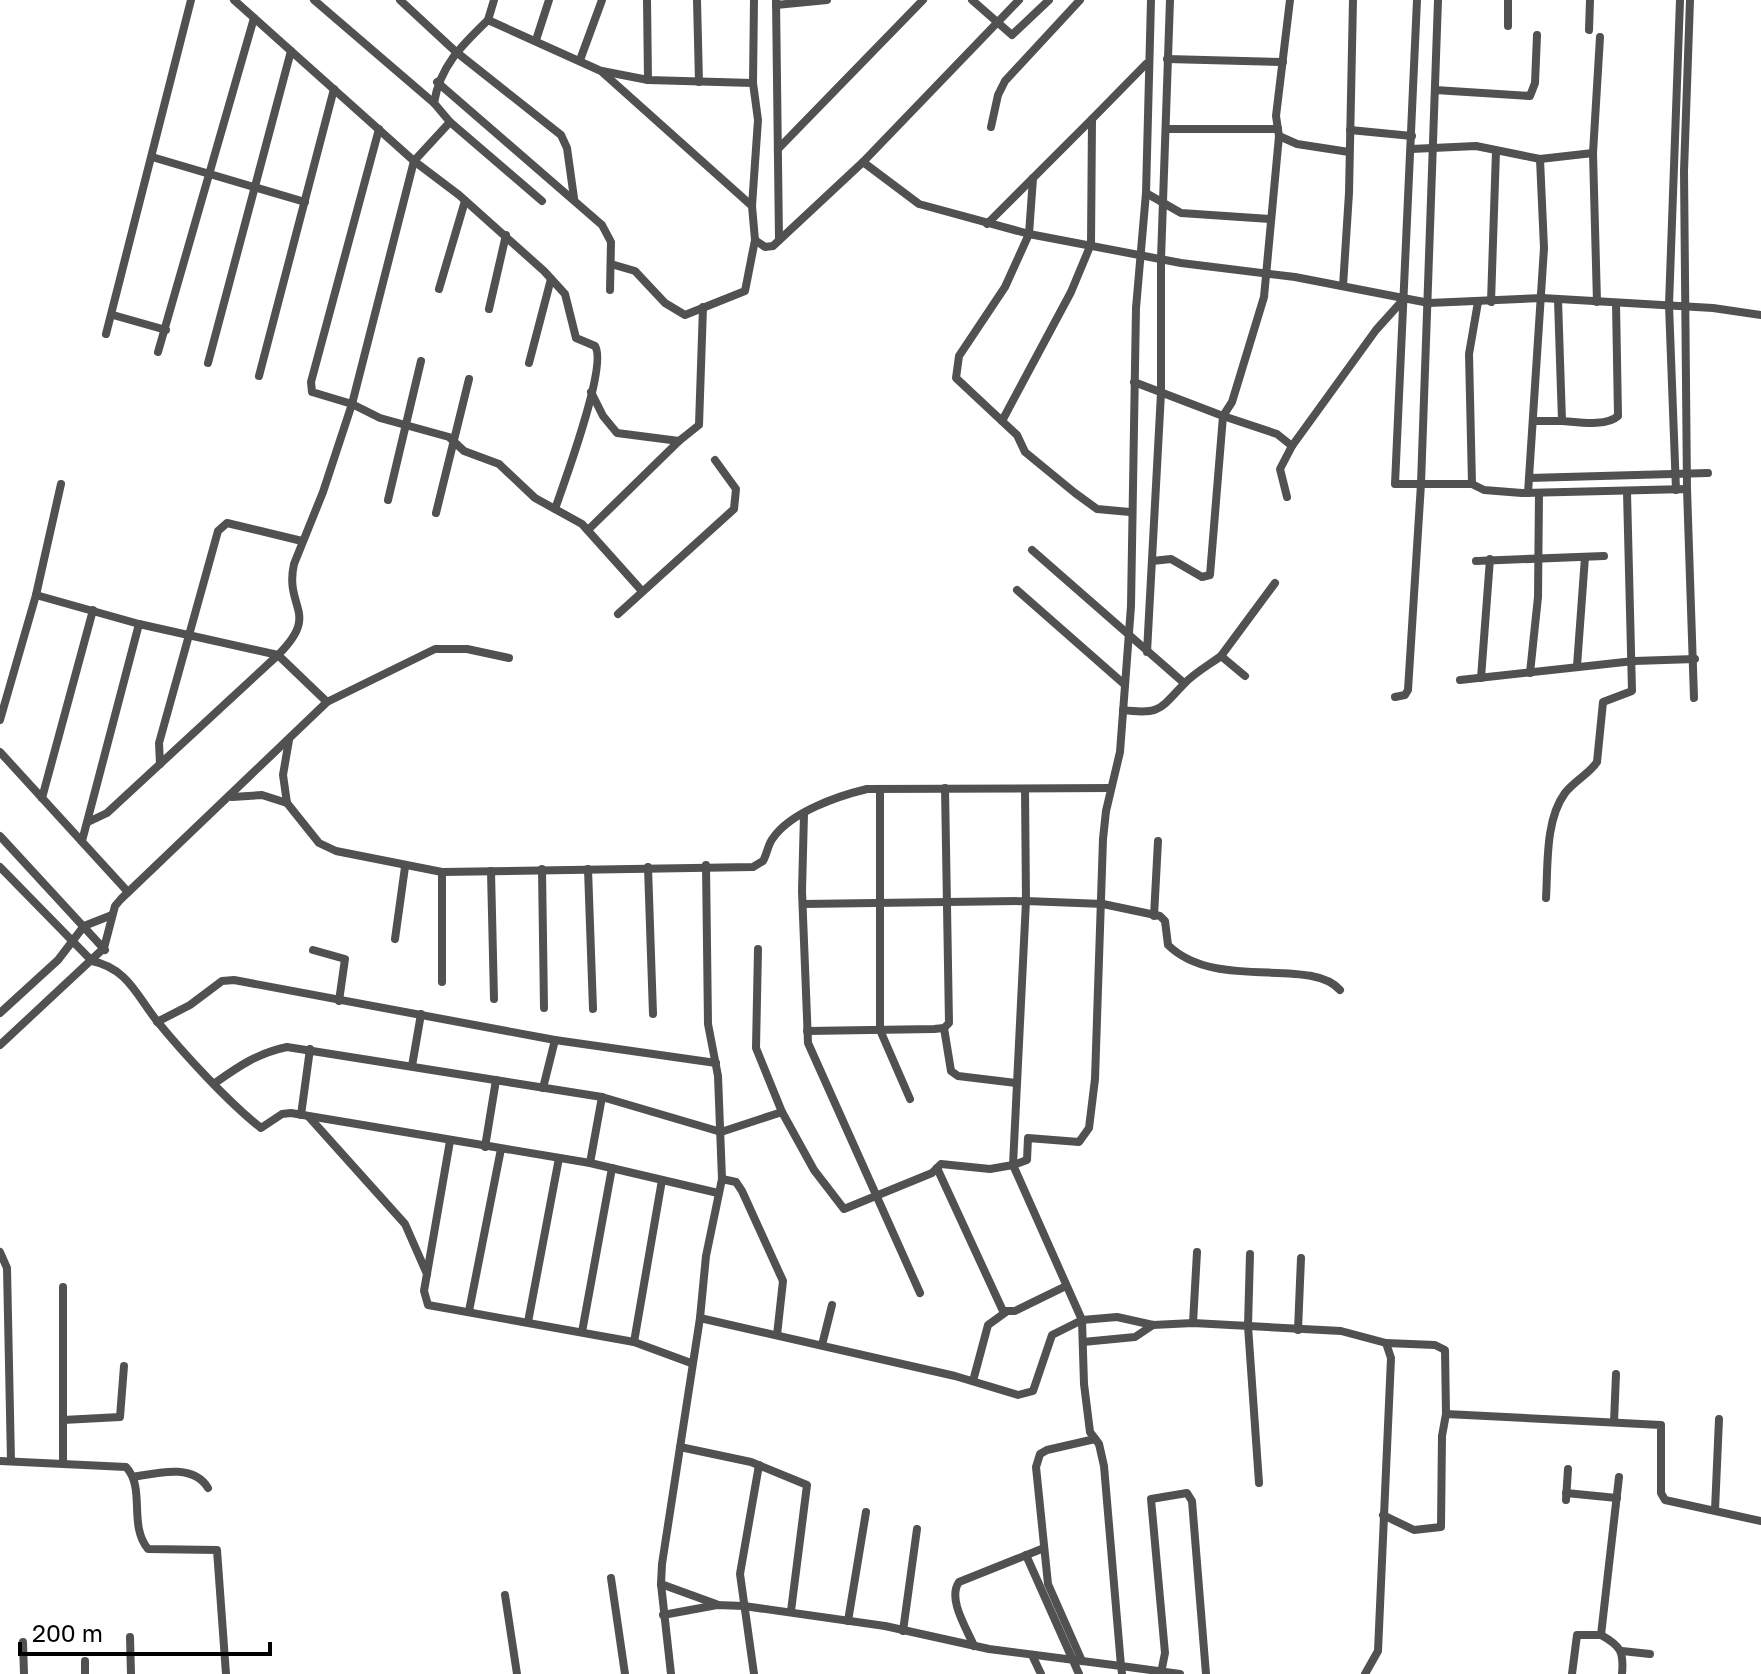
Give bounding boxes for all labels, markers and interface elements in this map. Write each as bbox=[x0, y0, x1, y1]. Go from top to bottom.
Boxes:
scale bar bbox=[20, 1606, 270, 1656]
text: 200 m bbox=[32, 1618, 103, 1647]

